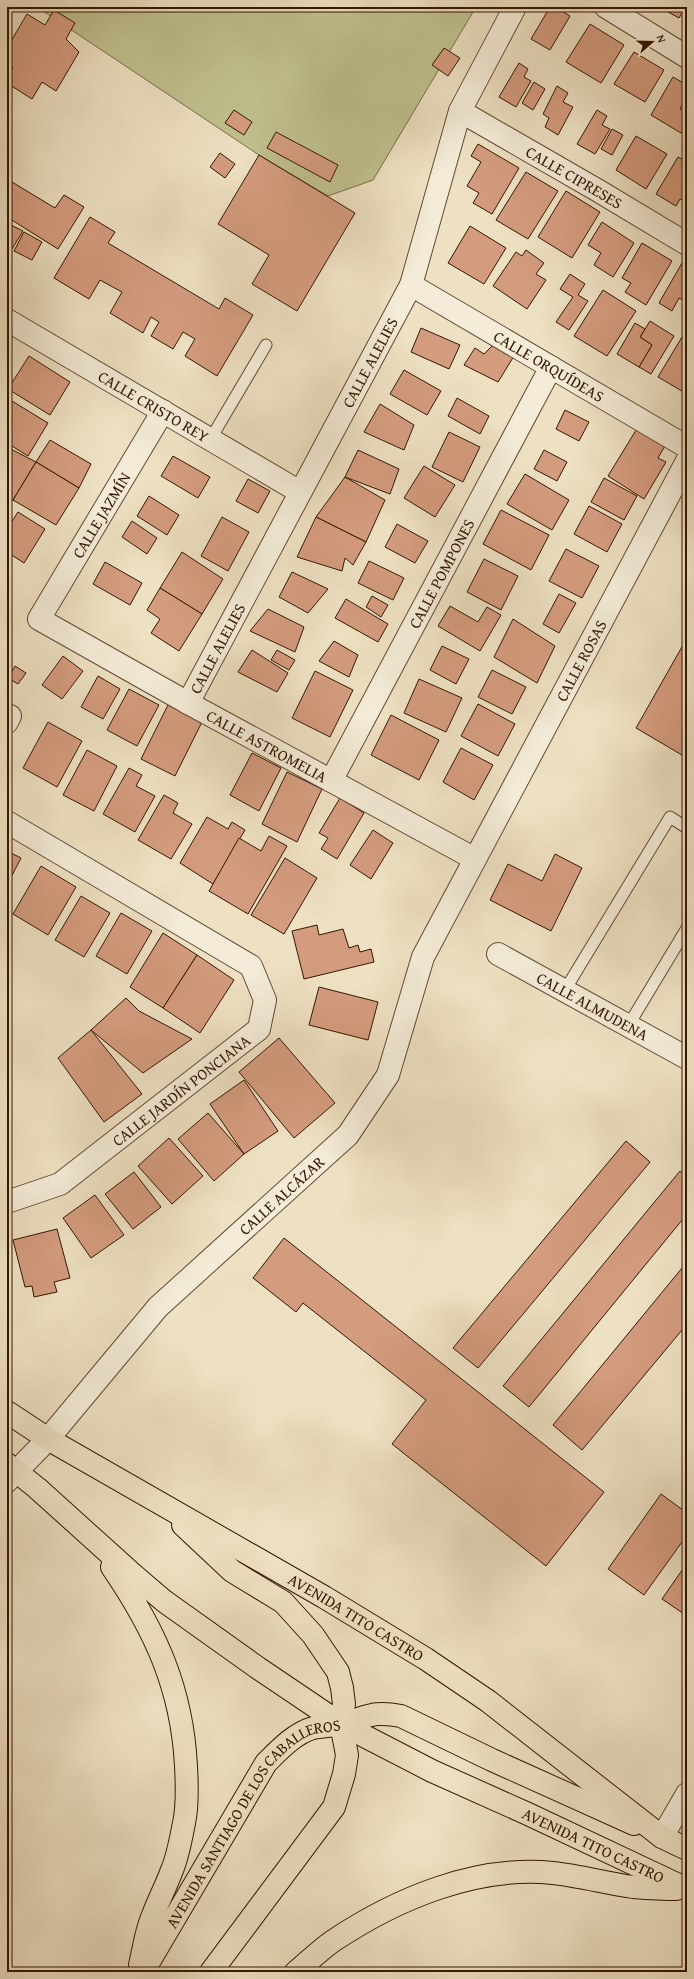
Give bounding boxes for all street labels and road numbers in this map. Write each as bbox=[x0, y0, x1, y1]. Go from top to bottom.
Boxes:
street label: CALLE CIPRESES bbox=[521, 139, 627, 215]
street label: CALLE ALELIES bbox=[336, 313, 404, 412]
street label: CALLE ORQUÍDEAS bbox=[489, 324, 609, 408]
street label: CALLE CRISTO REY bbox=[94, 364, 214, 448]
street label: CALLE JAZMÍN bbox=[66, 467, 137, 563]
street label: CALLE POMPONES bbox=[402, 514, 480, 633]
street label: CALLE ALELIES bbox=[183, 599, 251, 698]
street label: CALLE ROSAS bbox=[549, 615, 613, 706]
street label: CALLE ASTROMELIA bbox=[202, 703, 332, 789]
street label: CALLE ALMUDENA bbox=[532, 966, 653, 1047]
street label: CALLE JARDÍN PONCIANA bbox=[107, 1028, 256, 1152]
street label: CALLE ALCÁZAR bbox=[233, 1149, 330, 1241]
street label: AVENIDA TITO CASTRO bbox=[284, 1567, 429, 1667]
street label: AVENIDA SANTIAGO DE LOS CABALLEROS bbox=[159, 1712, 342, 1933]
street label: AVENIDA TITO CASTRO bbox=[519, 1801, 669, 1889]

